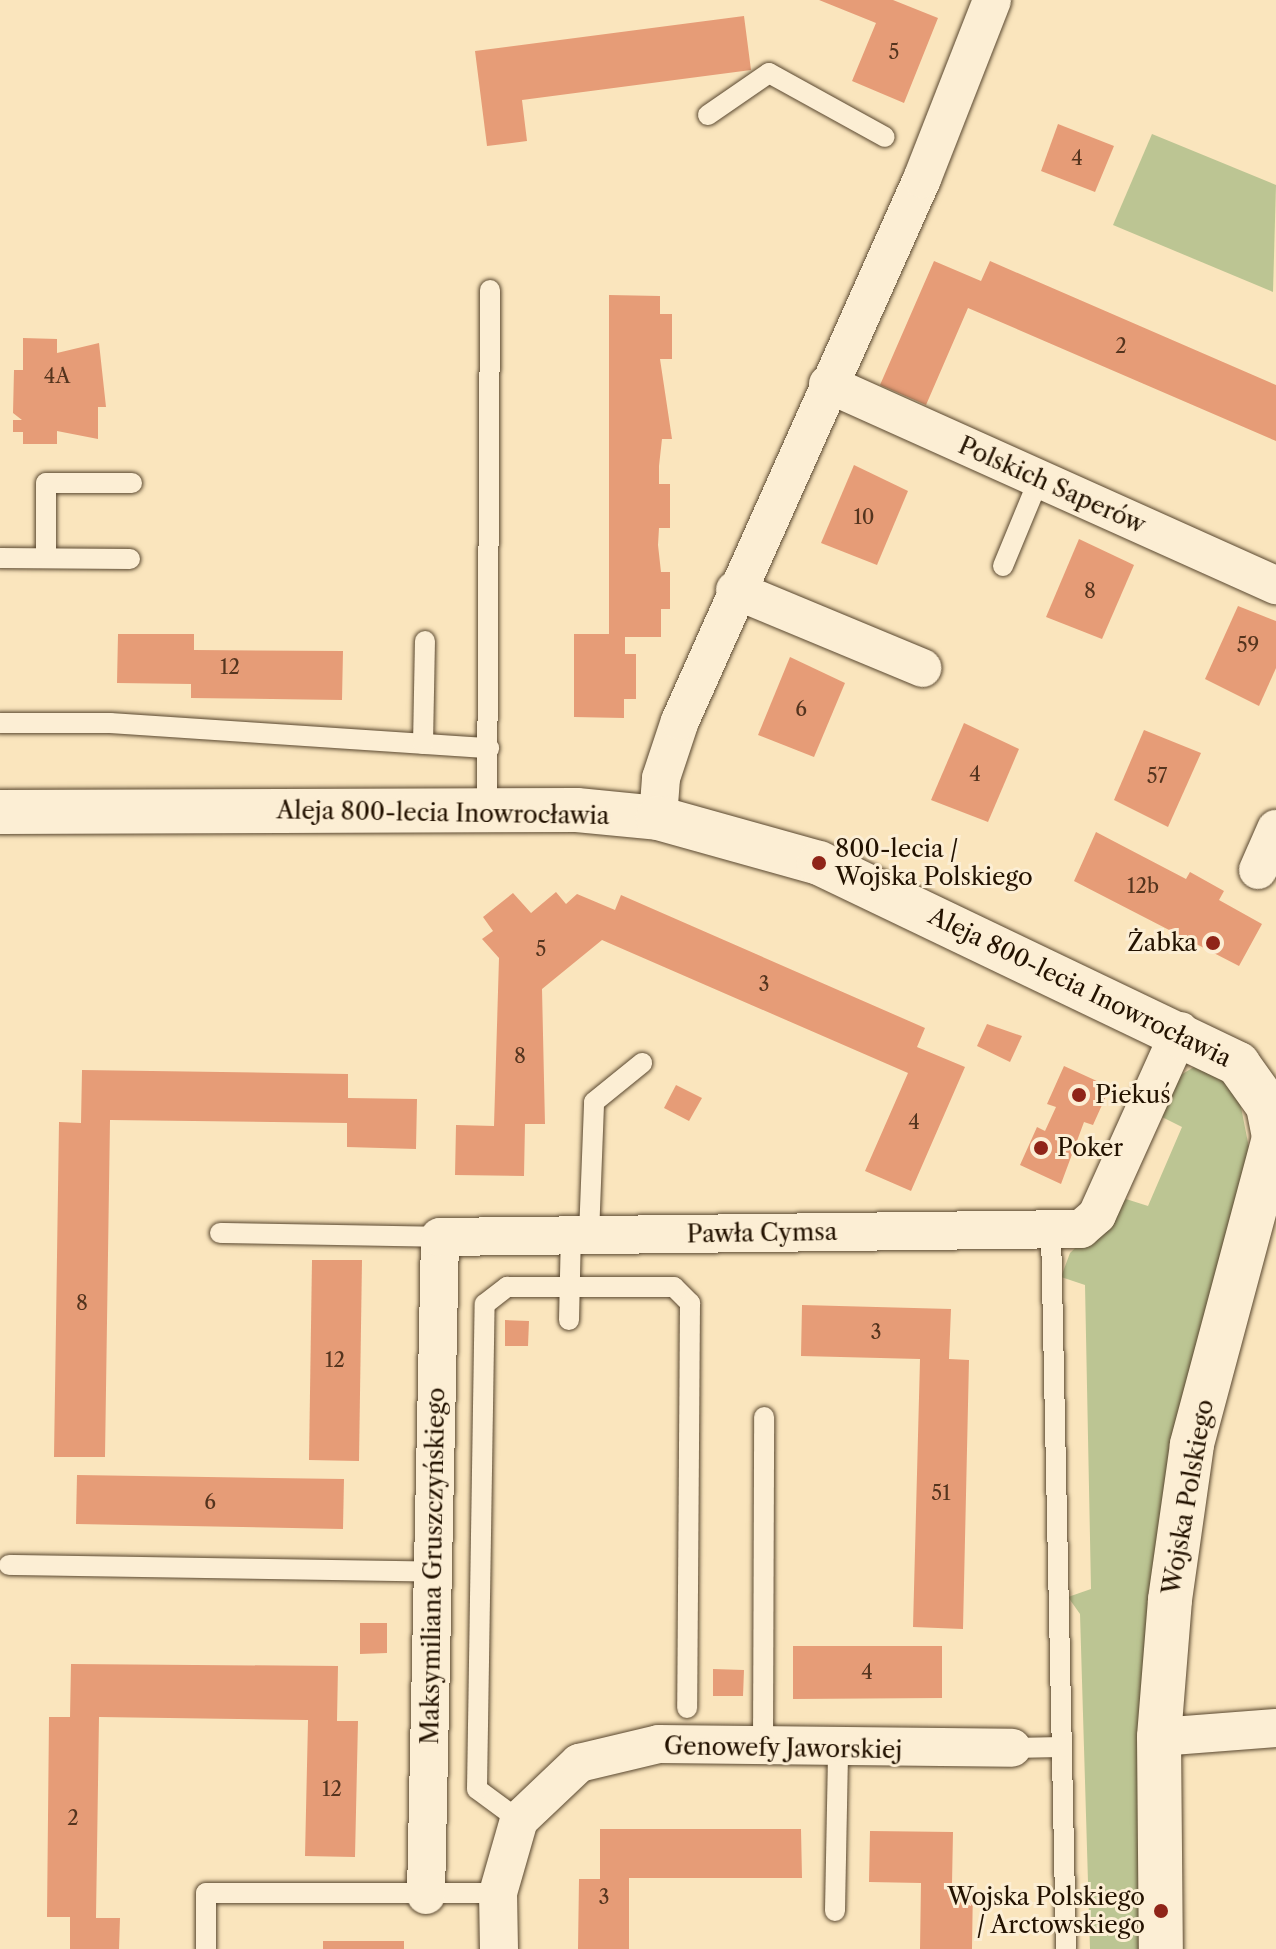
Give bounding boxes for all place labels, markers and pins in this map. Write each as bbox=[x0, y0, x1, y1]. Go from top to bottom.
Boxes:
place label: 800-lecia / Wojska Polskiego bbox=[835, 835, 1033, 891]
marker: 800-lecia / Wojska Polskiego bbox=[810, 854, 828, 872]
place label: Żabka bbox=[1128, 929, 1197, 957]
marker: Żabka bbox=[1204, 934, 1222, 952]
place label: Piekuś bbox=[1095, 1081, 1171, 1109]
marker: Piekuś bbox=[1070, 1086, 1088, 1104]
place label: Poker bbox=[1057, 1134, 1123, 1162]
marker: Poker bbox=[1032, 1139, 1050, 1157]
place label: Wojska Polskiego / Arctowskiego bbox=[947, 1883, 1145, 1939]
marker: Wojska Polskiego / Arctowskiego bbox=[1152, 1902, 1170, 1920]

